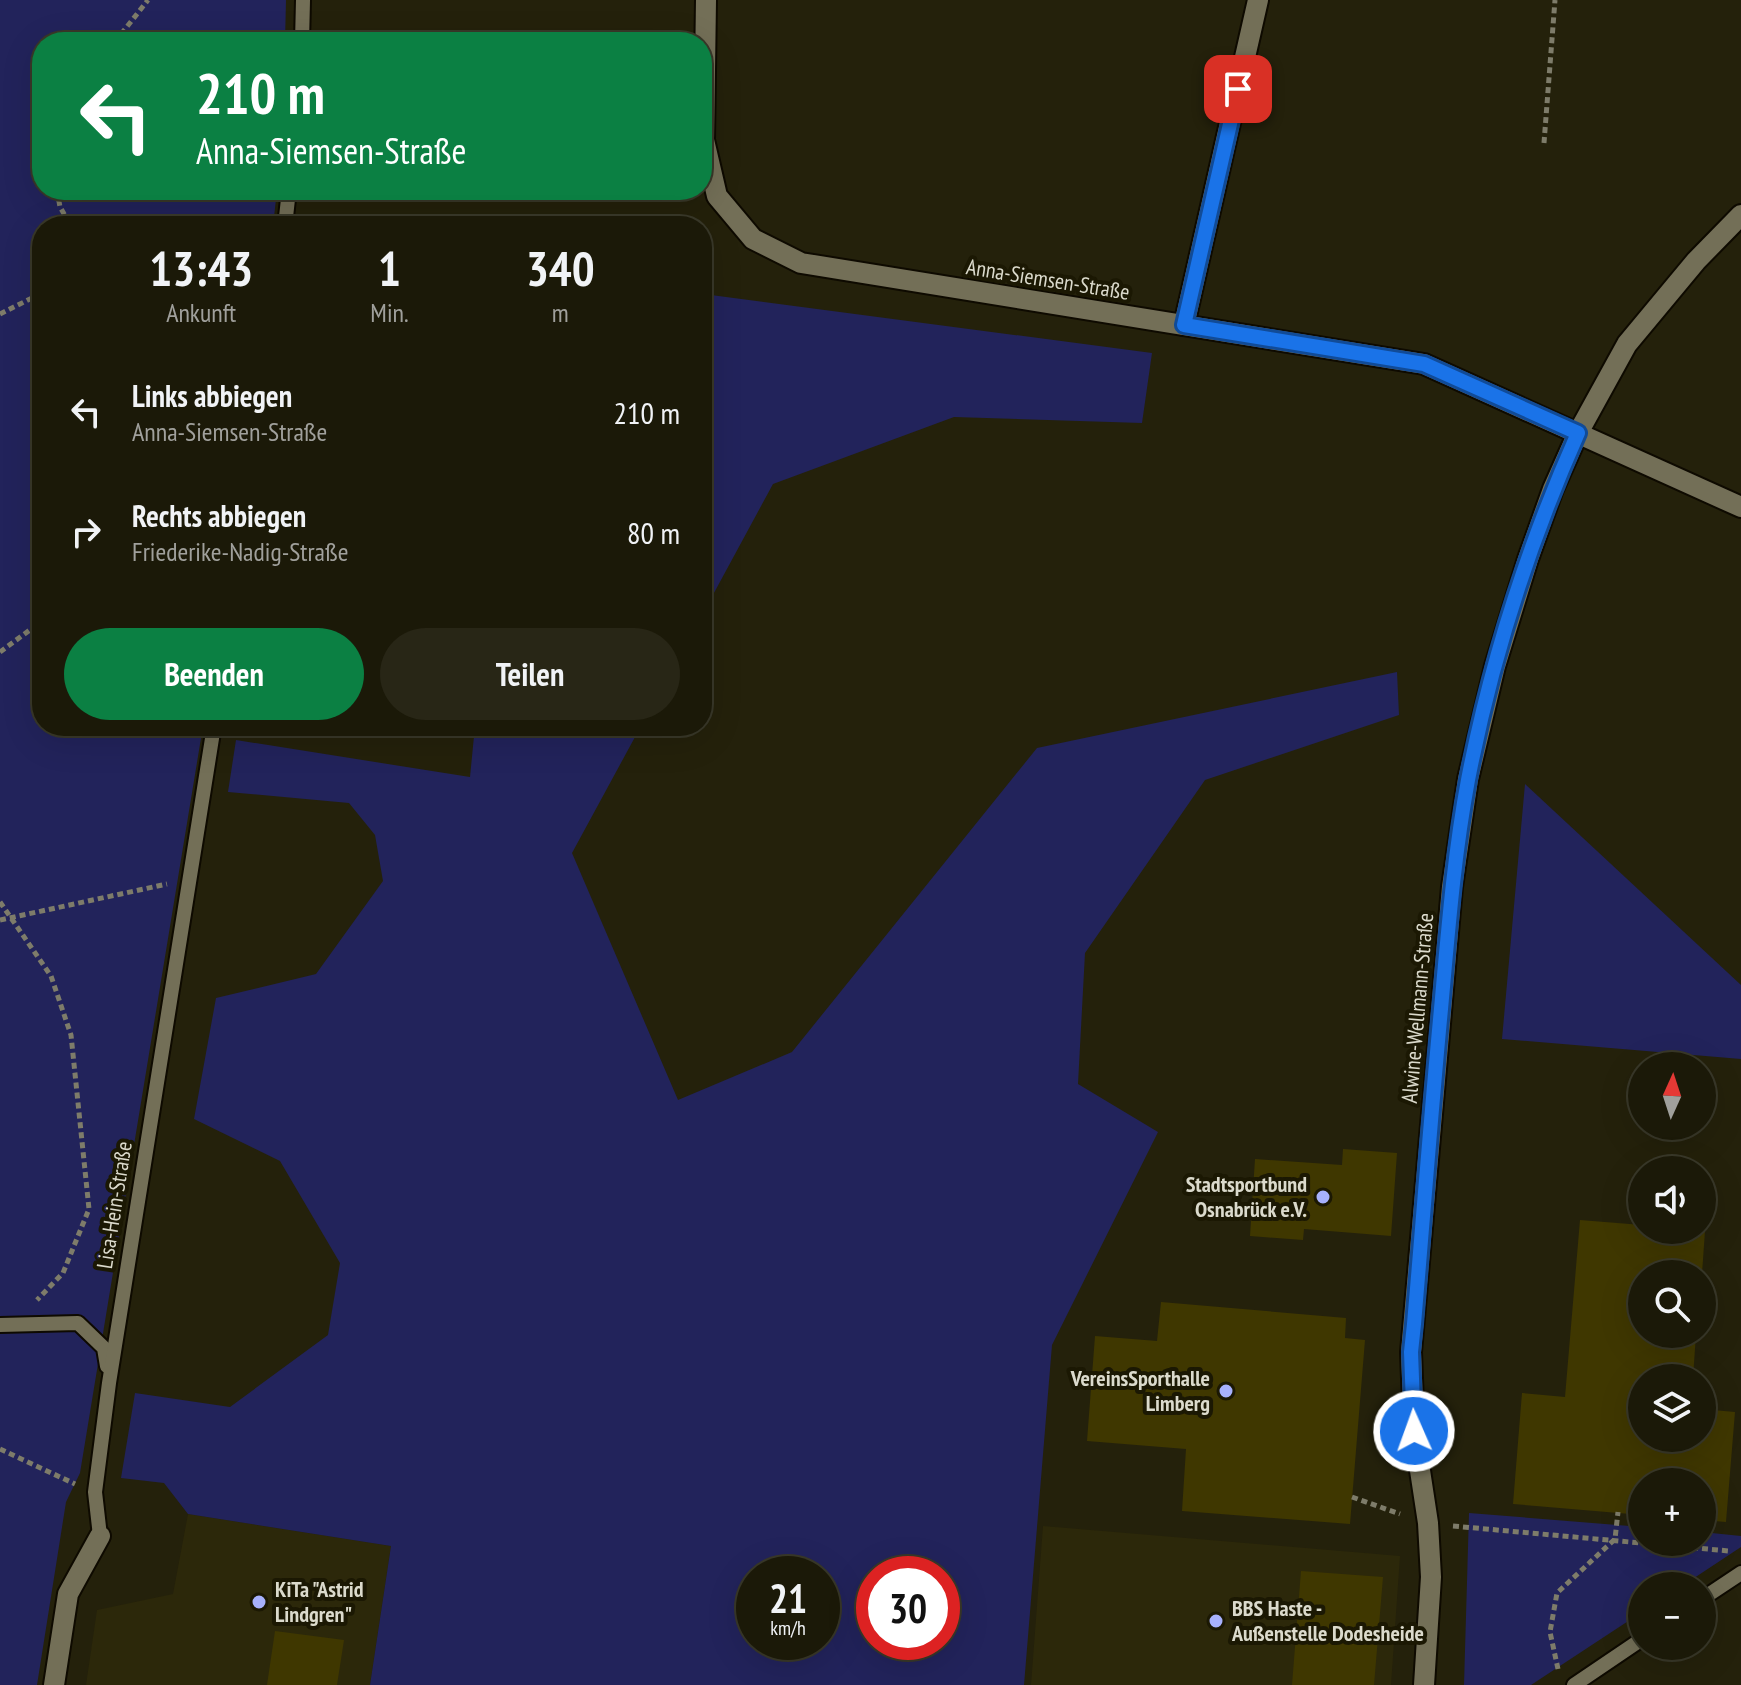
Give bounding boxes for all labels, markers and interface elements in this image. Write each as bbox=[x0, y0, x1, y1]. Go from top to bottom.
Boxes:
pin bbox=[1204, 55, 1272, 123]
text: 210 m bbox=[196, 57, 325, 129]
icon: left bbox=[64, 64, 168, 168]
icon: arrive bbox=[1216, 67, 1260, 111]
text: Anna-Siemsen-Straße bbox=[196, 127, 466, 174]
text: 13:43 bbox=[149, 237, 253, 299]
text: 1 bbox=[378, 237, 401, 299]
text: 340 bbox=[526, 237, 595, 299]
street label: Anna-Siemsen-Straße bbox=[964, 252, 1132, 306]
text: Ankunft bbox=[166, 296, 236, 329]
text: Min. bbox=[370, 296, 409, 329]
text: m bbox=[552, 296, 569, 329]
text: Links abbiegen bbox=[132, 376, 292, 415]
icon: left bbox=[64, 390, 108, 434]
text: 210 m bbox=[614, 393, 680, 432]
text: Anna-Siemsen-Straße bbox=[132, 415, 327, 448]
text: Rechts abbiegen bbox=[132, 496, 306, 535]
icon: right bbox=[64, 510, 108, 554]
text: 80 m bbox=[627, 513, 680, 552]
text: Friederike-Nadig-Straße bbox=[132, 535, 348, 568]
button: Beenden bbox=[64, 628, 364, 720]
button: Teilen bbox=[380, 628, 680, 720]
street label: Alwine-Wellmann-Straße bbox=[1395, 912, 1439, 1104]
north arrow bbox=[1628, 1052, 1716, 1140]
map controls bbox=[1628, 1052, 1716, 1660]
street label: Lisa-Hein-Straße bbox=[90, 1139, 138, 1271]
button: sound bbox=[1628, 1156, 1716, 1244]
place label: Stadtsportbund Osnabrück e.V. bbox=[1186, 1170, 1307, 1223]
marker: Stadtsportbund Osnabrück e.V. bbox=[1314, 1188, 1332, 1206]
button: search bbox=[1628, 1260, 1716, 1348]
place label: VereinsSporthalle Limberg bbox=[1070, 1364, 1210, 1417]
button: layers bbox=[1628, 1364, 1716, 1452]
marker: VereinsSporthalle Limberg bbox=[1217, 1382, 1235, 1400]
position arrow bbox=[1372, 1389, 1456, 1473]
button: + bbox=[1628, 1468, 1716, 1556]
speed limit sign: 30 bbox=[856, 1556, 960, 1660]
text: 21 bbox=[769, 1572, 807, 1624]
button: − bbox=[1628, 1572, 1716, 1660]
place label: KiTa "Astrid Lindgren" bbox=[275, 1575, 364, 1628]
marker: KiTa "Astrid Lindgren" bbox=[250, 1593, 268, 1611]
place label: BBS Haste - Außenstelle Dodesheide bbox=[1231, 1594, 1424, 1647]
marker: BBS Haste - Außenstelle Dodesheide bbox=[1207, 1612, 1225, 1630]
text: km/h bbox=[770, 1615, 806, 1641]

